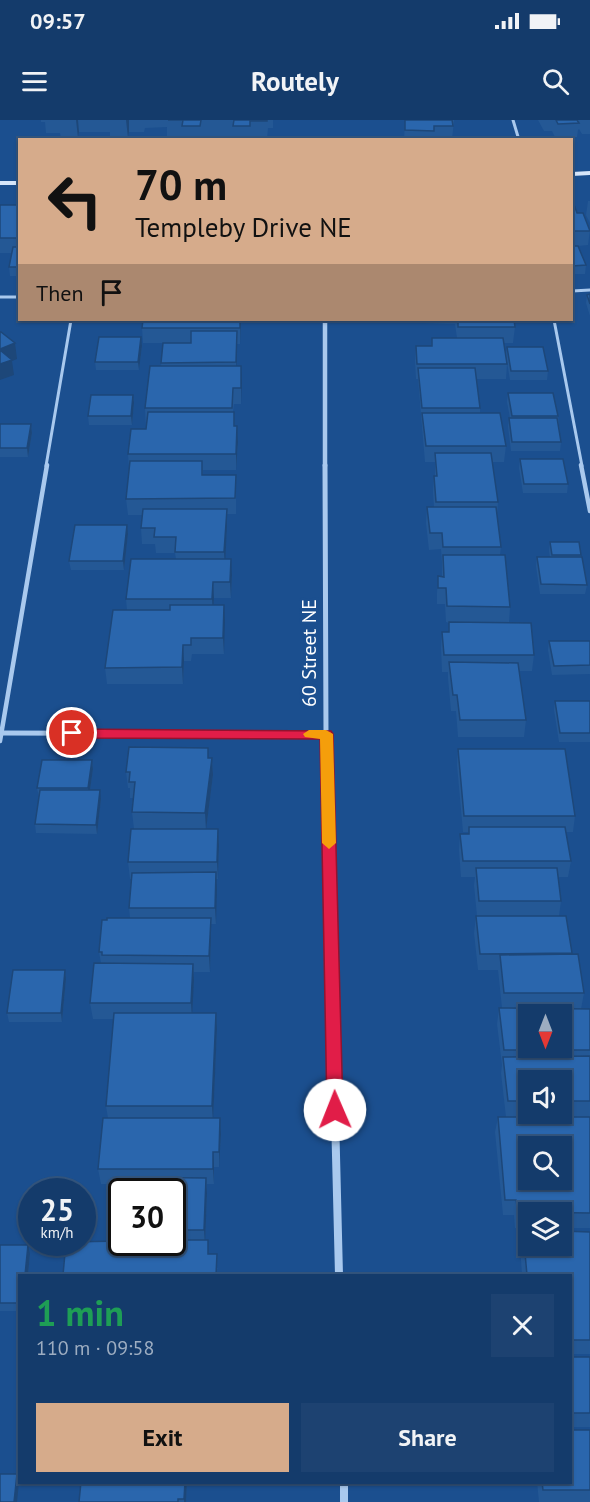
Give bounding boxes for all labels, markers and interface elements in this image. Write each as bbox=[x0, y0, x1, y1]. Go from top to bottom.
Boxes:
text: 09:57 bbox=[30, 7, 86, 35]
text: Routely bbox=[251, 64, 339, 98]
icon: menu bbox=[18, 65, 51, 98]
icon: search bbox=[539, 65, 572, 98]
text: 70 m bbox=[135, 157, 227, 212]
icon: left bbox=[36, 162, 114, 240]
text: Templeby Drive NE bbox=[135, 210, 352, 244]
icon: arrive bbox=[95, 276, 128, 309]
text: Then bbox=[36, 279, 83, 307]
street label: 60 Street NE bbox=[296, 599, 322, 707]
pin bbox=[46, 707, 97, 758]
icon: arrive bbox=[55, 716, 88, 749]
north arrow bbox=[518, 1004, 572, 1058]
map controls bbox=[518, 1004, 572, 1256]
button: sound bbox=[518, 1070, 572, 1124]
position arrow bbox=[303, 1078, 367, 1142]
button: search bbox=[518, 1136, 572, 1190]
speed limit sign: 30 bbox=[108, 1178, 186, 1256]
text: 25 bbox=[40, 1190, 74, 1229]
button: layers bbox=[518, 1202, 572, 1256]
text: km/h bbox=[41, 1223, 73, 1242]
text: 1 min bbox=[36, 1289, 124, 1336]
button: close bbox=[491, 1294, 554, 1357]
text: 110 m · 09:58 bbox=[36, 1335, 154, 1361]
button: Exit bbox=[36, 1403, 289, 1472]
button: Share bbox=[301, 1403, 554, 1472]

